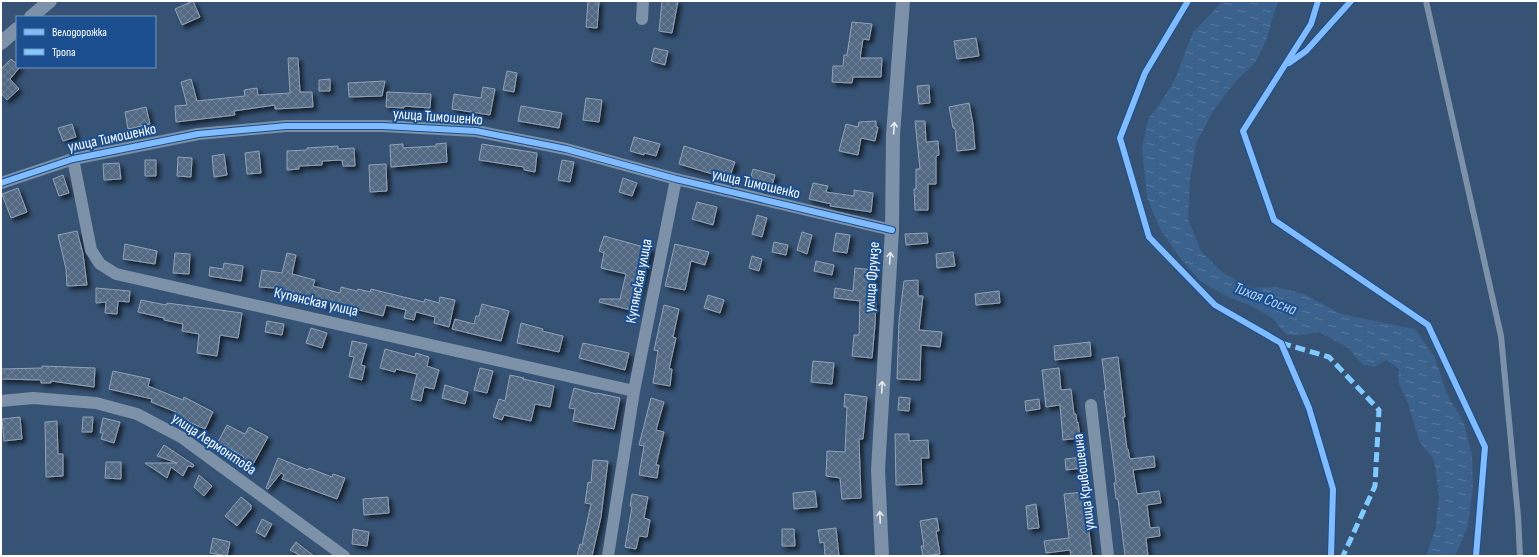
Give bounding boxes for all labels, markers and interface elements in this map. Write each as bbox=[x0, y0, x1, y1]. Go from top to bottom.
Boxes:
legend bbox=[16, 16, 156, 68]
text: Велодорожка bbox=[52, 25, 107, 40]
text: Тропа bbox=[52, 45, 76, 60]
street label: улица Тимошенко bbox=[392, 104, 484, 130]
street label: улица Тимошенко bbox=[66, 119, 158, 157]
one-way arrow bbox=[890, 122, 897, 135]
street label: улица Тимошенко bbox=[710, 165, 802, 203]
street label: Купянская улица bbox=[621, 237, 657, 325]
street label: улица Фрунзе bbox=[860, 241, 884, 313]
one-way arrow bbox=[886, 251, 893, 264]
water label: Тихая Сосна bbox=[1231, 278, 1300, 320]
street label: Купянская улица bbox=[272, 283, 360, 321]
one-way arrow bbox=[878, 381, 886, 394]
street label: улица Лермонтова bbox=[168, 409, 260, 479]
street label: улица Кривошеина bbox=[1069, 432, 1099, 531]
one-way arrow bbox=[876, 511, 883, 524]

